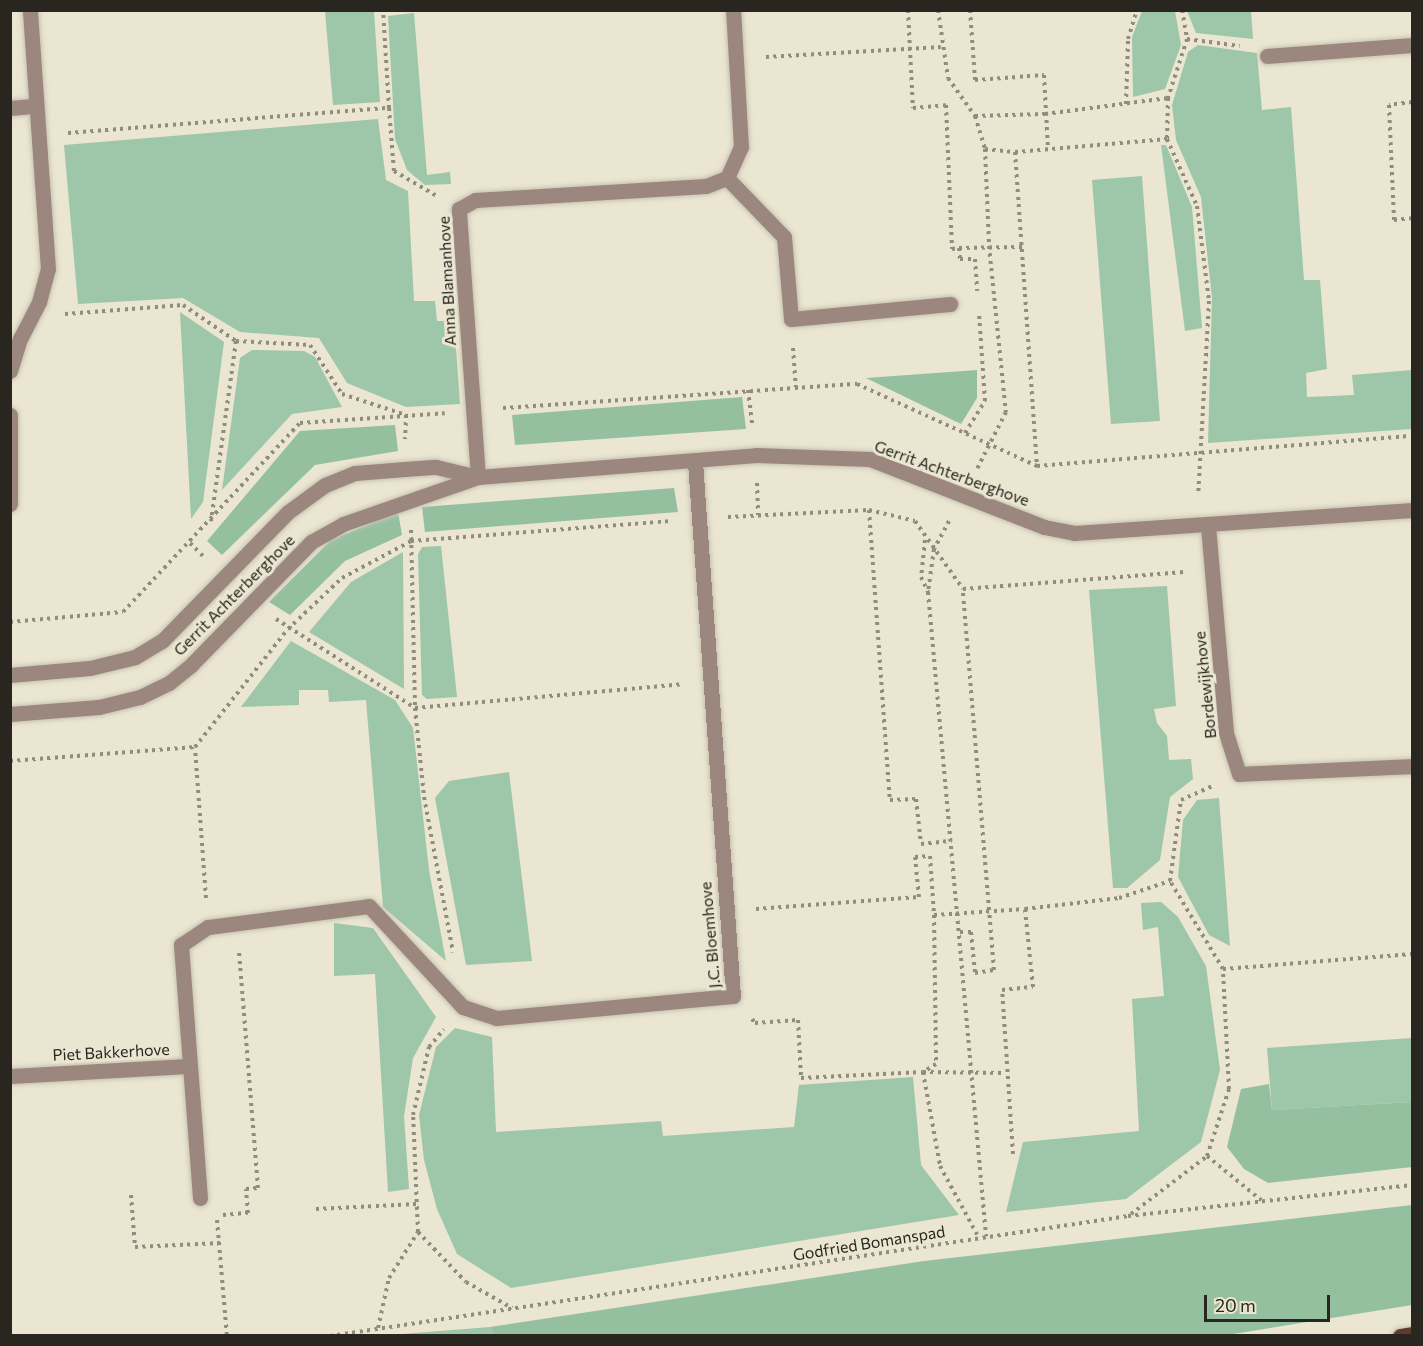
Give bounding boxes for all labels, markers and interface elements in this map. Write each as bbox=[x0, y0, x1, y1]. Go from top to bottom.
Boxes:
street label: Anna Blamanhove bbox=[434, 216, 460, 346]
street label: Gerrit Achterberghove bbox=[872, 436, 1032, 510]
street label: Gerrit Achterberghove bbox=[169, 530, 299, 660]
street label: Bordewijkhove bbox=[1190, 630, 1220, 740]
street label: J.C. Bloemhove bbox=[696, 881, 724, 989]
street label: Piet Bakkerhove bbox=[52, 1039, 170, 1065]
street label: Godfried Bomanspad bbox=[792, 1221, 946, 1265]
scale bar bbox=[1207, 1283, 1333, 1321]
text: 20 m bbox=[1215, 1294, 1256, 1316]

